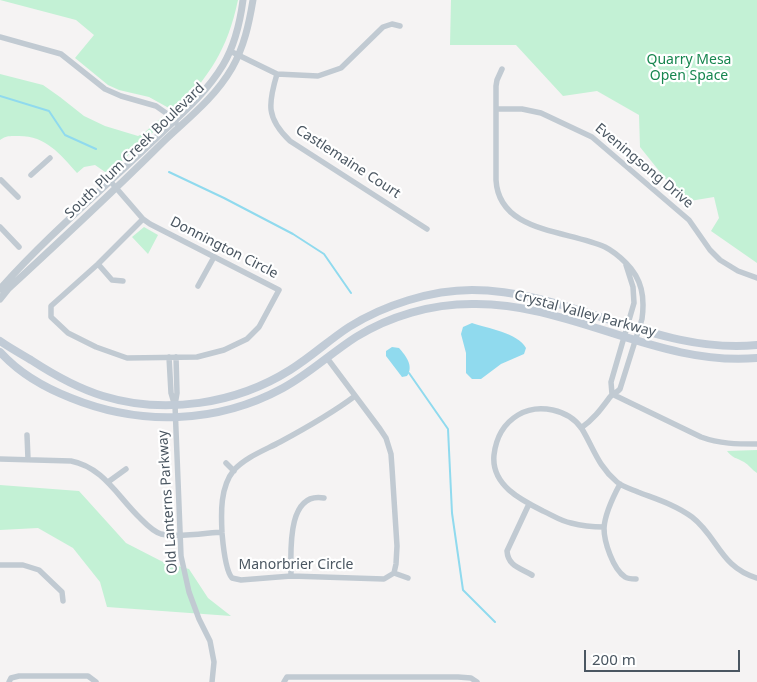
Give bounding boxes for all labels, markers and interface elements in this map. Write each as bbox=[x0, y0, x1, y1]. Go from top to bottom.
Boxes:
park label: Quarry Mesa Open Space bbox=[647, 52, 731, 84]
street label: South Plum Creek Boulevard bbox=[62, 80, 208, 222]
street label: Eveningsong Drive bbox=[591, 120, 697, 212]
street label: Castlemaine Court bbox=[292, 122, 404, 202]
street label: Donnington Circle bbox=[167, 214, 281, 282]
street label: Crystal Valley Parkway bbox=[512, 287, 658, 341]
street label: Old Lanterns Parkway bbox=[155, 430, 181, 574]
street label: Manorbrier Circle bbox=[239, 557, 353, 573]
scale bar bbox=[587, 640, 743, 672]
text: 200 m bbox=[592, 649, 636, 669]

